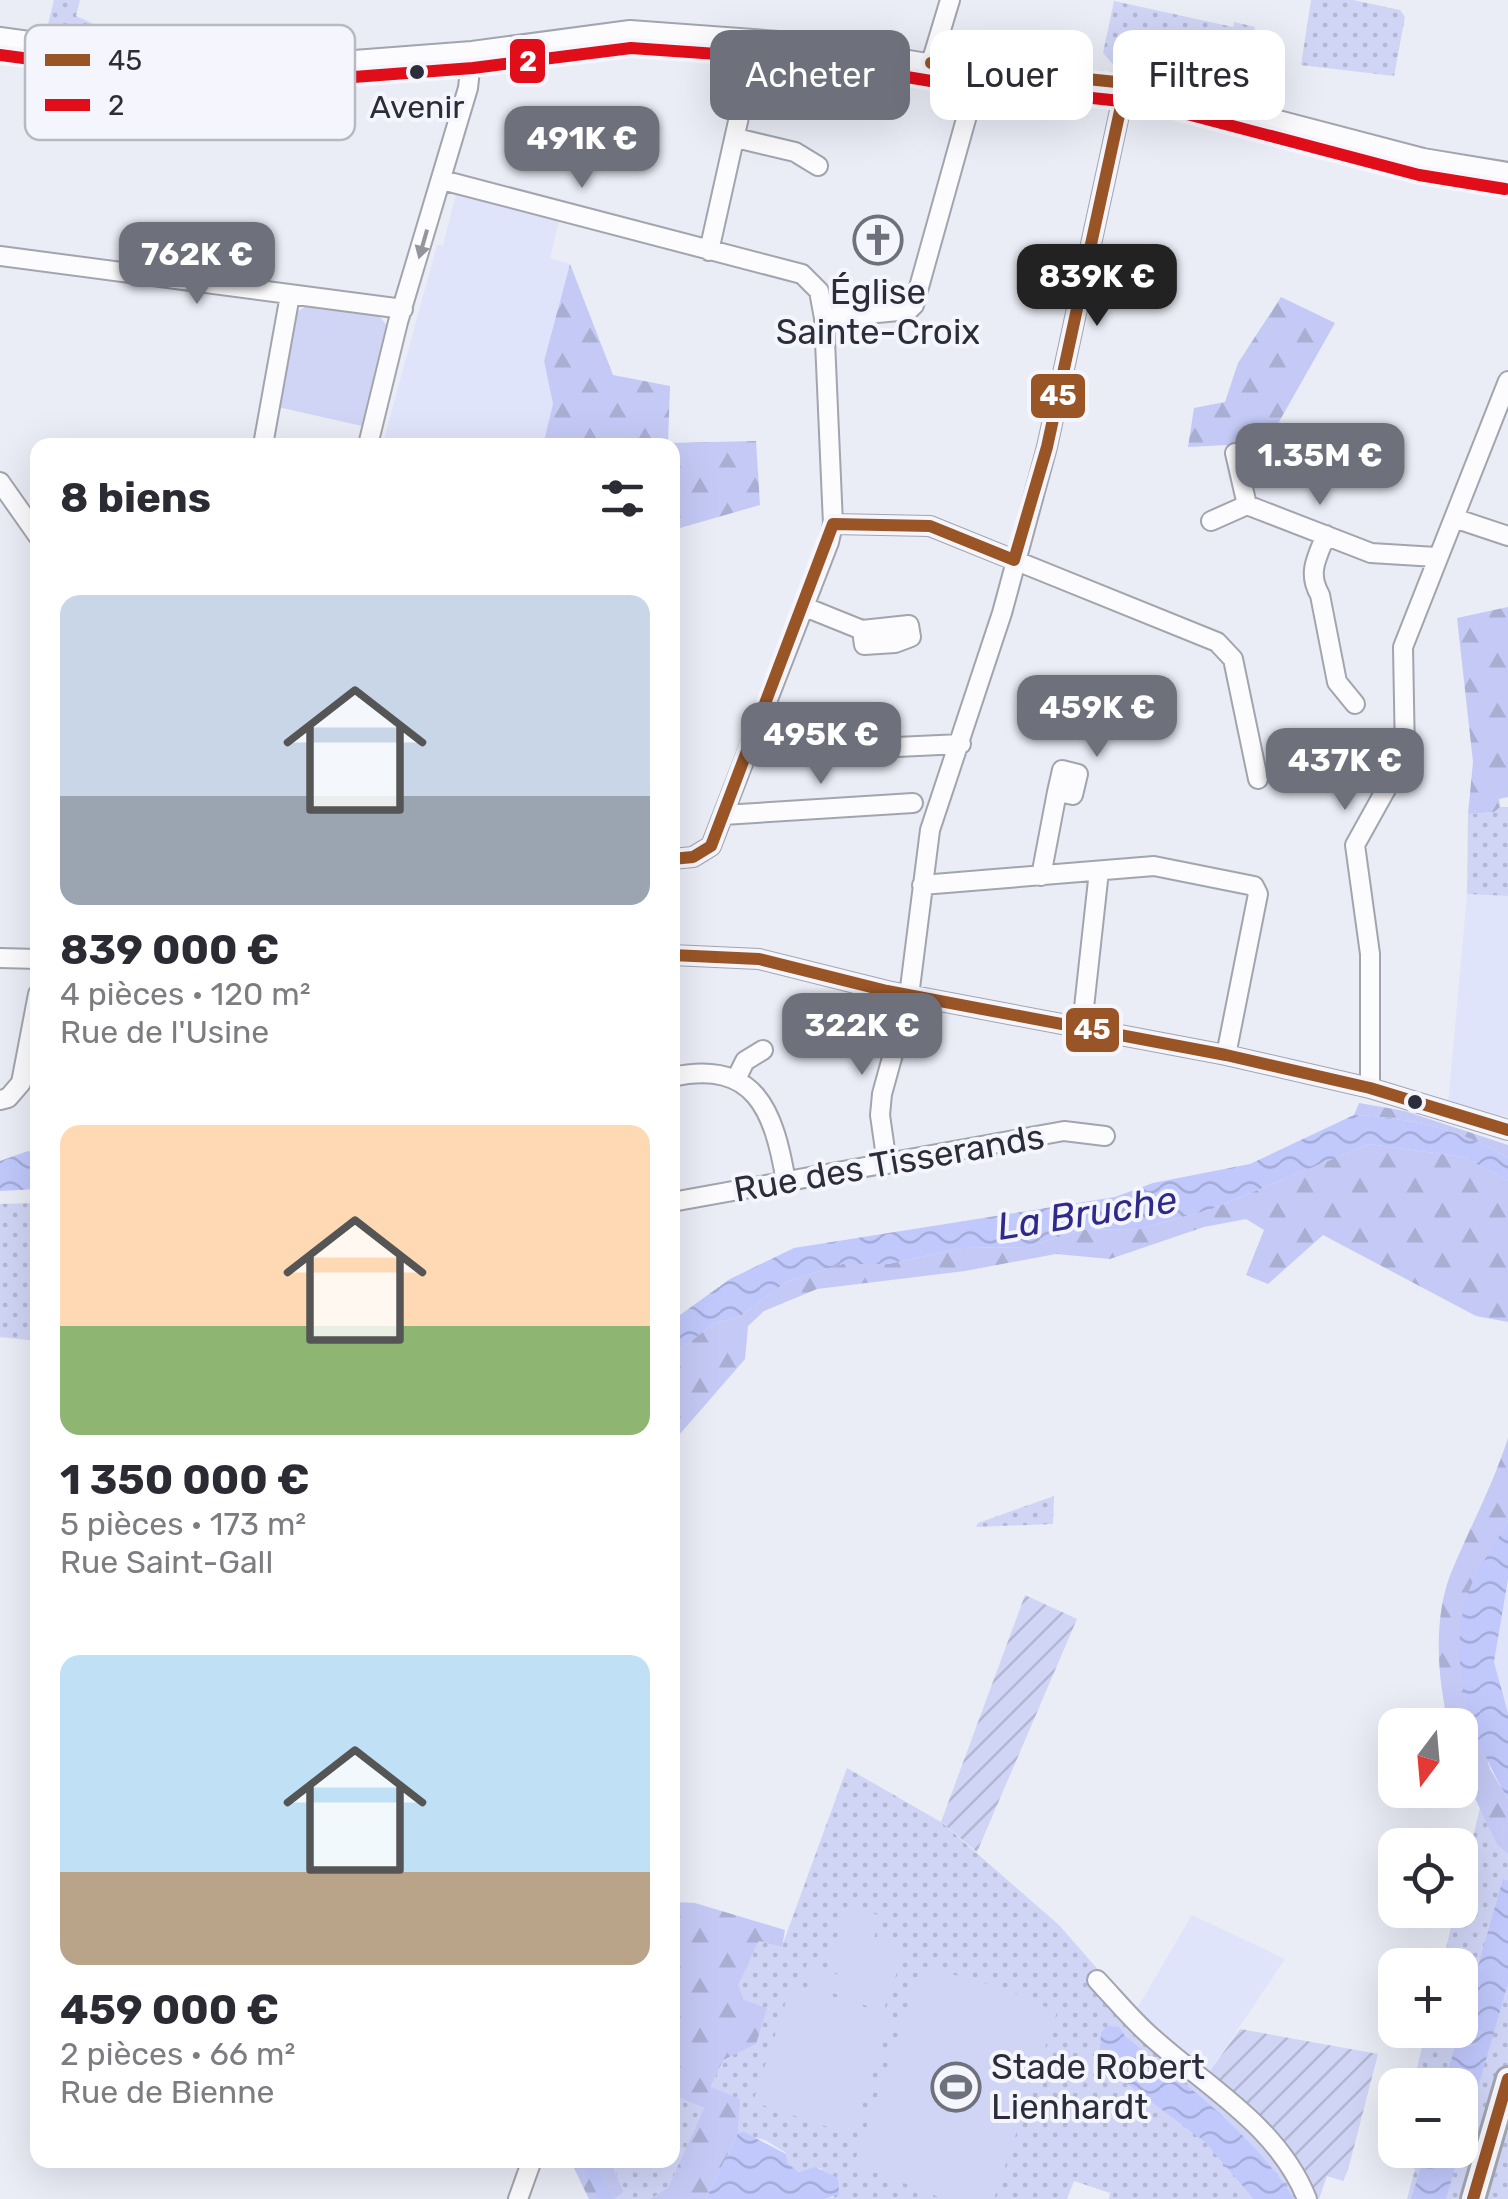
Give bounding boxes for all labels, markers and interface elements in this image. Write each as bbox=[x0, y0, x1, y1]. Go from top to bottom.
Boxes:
legend bbox=[25, 25, 355, 140]
chip: Acheter bbox=[710, 30, 910, 120]
chip: Louer bbox=[930, 30, 1093, 120]
chip: Filtres bbox=[1113, 30, 1285, 120]
line badge: 2 bbox=[508, 37, 547, 85]
text: 45 bbox=[108, 44, 142, 77]
text: 2 bbox=[519, 45, 537, 78]
marker: Avenir bbox=[407, 62, 427, 82]
place label: Avenir bbox=[370, 88, 464, 126]
text: 2 bbox=[108, 89, 124, 122]
pin: 491K € bbox=[501, 106, 663, 191]
text: 491K € bbox=[526, 119, 638, 157]
church icon: Église Sainte-Croix bbox=[852, 214, 904, 266]
pin: 762K € bbox=[116, 222, 278, 307]
one-way arrow bbox=[415, 229, 431, 260]
text: 762K € bbox=[141, 235, 253, 273]
pin: 839K € bbox=[1016, 244, 1178, 329]
text: 839K € bbox=[1039, 257, 1155, 295]
place label: Église Sainte-Croix bbox=[776, 271, 980, 353]
line badge: 45 bbox=[1029, 372, 1087, 420]
text: 45 bbox=[1039, 379, 1077, 412]
pin: 1.35M € bbox=[1228, 423, 1412, 508]
text: 1.35M € bbox=[1257, 436, 1383, 474]
icon: filters bbox=[595, 471, 650, 526]
text: 8 biens bbox=[60, 473, 211, 523]
icon: home bbox=[265, 660, 445, 840]
pin: 459K € bbox=[1016, 675, 1178, 760]
text: 459K € bbox=[1039, 688, 1155, 726]
pin: 495K € bbox=[740, 702, 902, 787]
text: 495K € bbox=[763, 715, 879, 753]
pin: 437K € bbox=[1264, 728, 1426, 813]
text: 437K € bbox=[1288, 741, 1402, 779]
text: 839 000 € bbox=[60, 925, 280, 975]
text: 4 pièces · 120 m² bbox=[60, 975, 311, 1013]
pin: 322K € bbox=[781, 993, 943, 1078]
text: 322K € bbox=[804, 1006, 920, 1044]
line badge: 45 bbox=[1064, 1006, 1121, 1054]
text: Rue de l'Usine bbox=[60, 1013, 269, 1051]
text: 45 bbox=[1073, 1013, 1111, 1046]
unlabelled marker bbox=[1405, 1092, 1425, 1112]
street label: Rue des Tisserands bbox=[731, 1115, 1047, 1211]
water label: La Bruche bbox=[994, 1176, 1180, 1250]
icon: home bbox=[265, 1190, 445, 1370]
text: 1 350 000 € bbox=[60, 1455, 310, 1505]
text: 5 pièces · 173 m² bbox=[60, 1505, 306, 1543]
text: Rue Saint-Gall bbox=[60, 1543, 273, 1581]
north arrow bbox=[1378, 1708, 1478, 1808]
map controls bbox=[1378, 1708, 1478, 2168]
icon: home bbox=[265, 1720, 445, 1900]
button: locate bbox=[1378, 1828, 1478, 1928]
button: + bbox=[1378, 1948, 1478, 2048]
text: 459 000 € bbox=[60, 1985, 279, 2035]
text: 2 pièces · 66 m² bbox=[60, 2035, 295, 2073]
place label: Stade Robert Lienhardt bbox=[991, 2046, 1205, 2128]
sports icon: Stade Robert Lienhardt bbox=[930, 2061, 982, 2113]
button: − bbox=[1378, 2068, 1478, 2168]
text: Rue de Bienne bbox=[60, 2073, 275, 2111]

